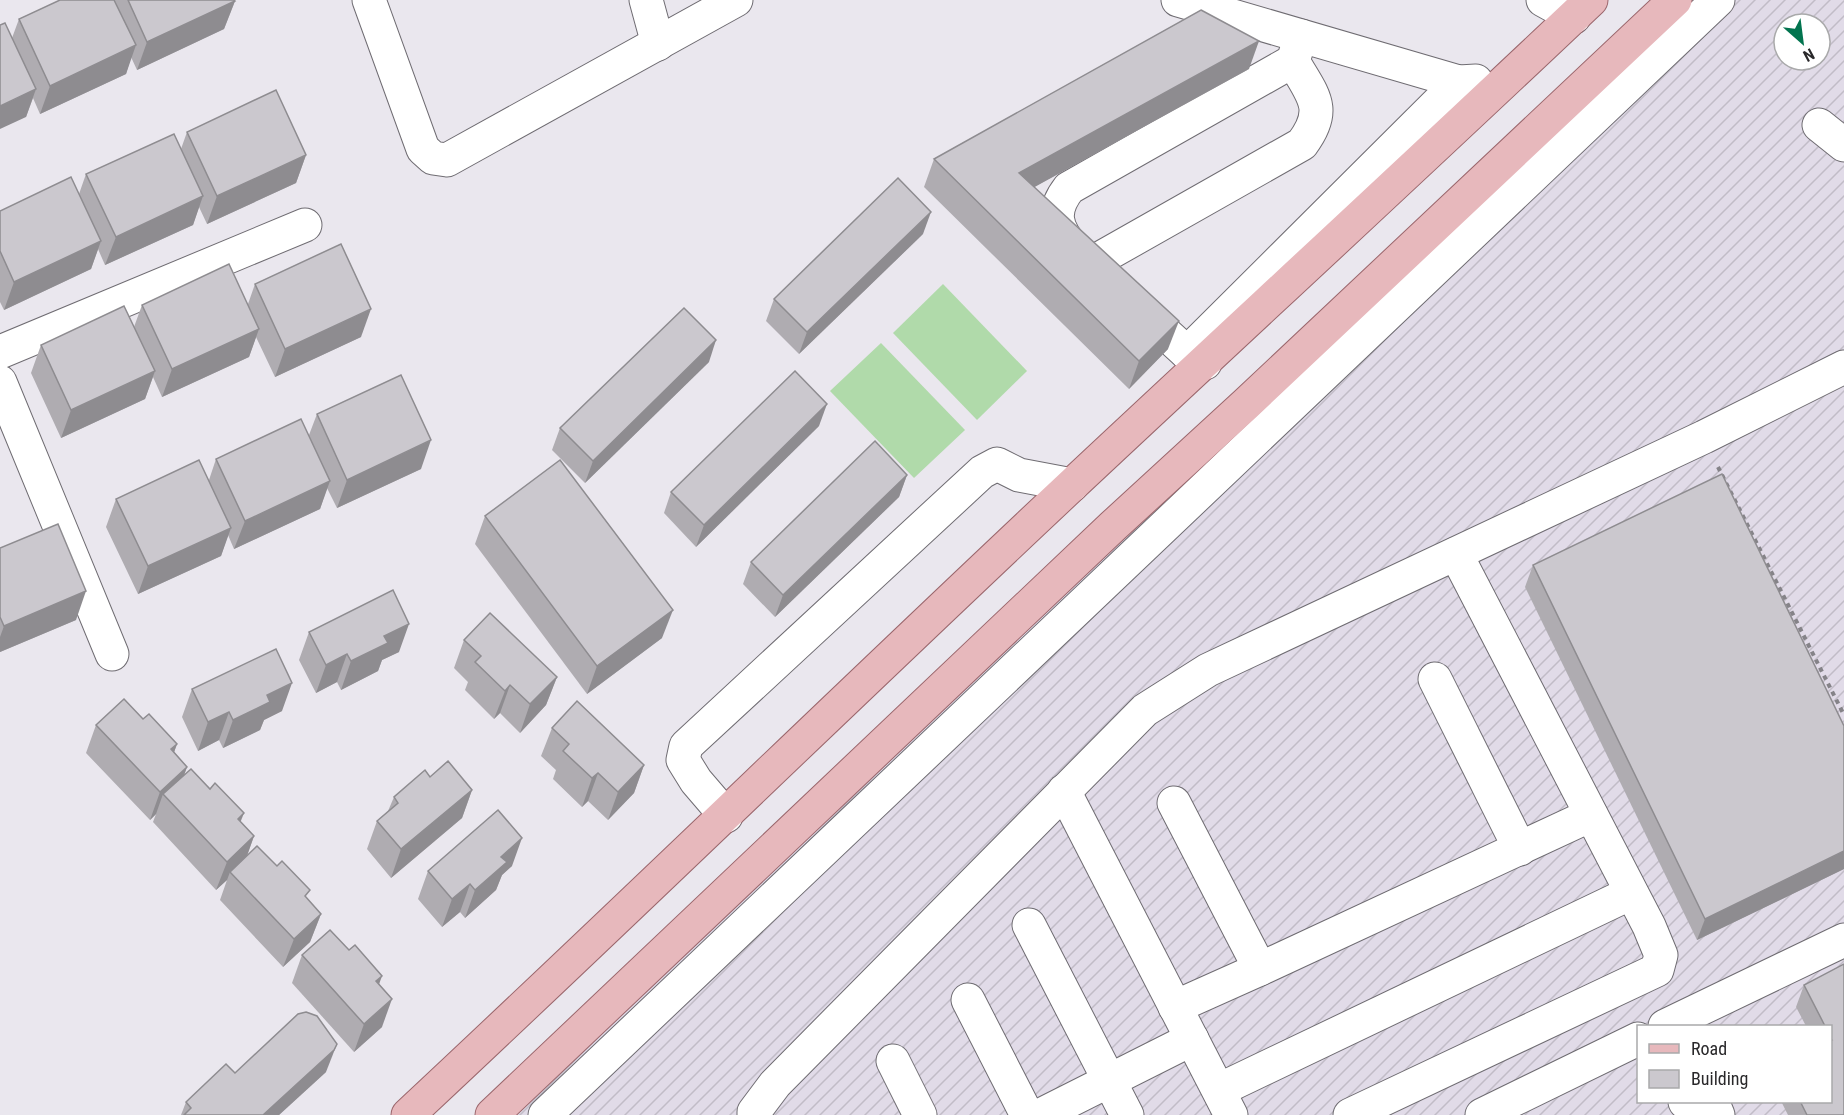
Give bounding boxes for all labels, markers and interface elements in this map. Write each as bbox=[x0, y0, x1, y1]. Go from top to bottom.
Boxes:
north arrow bbox=[1772, 12, 1832, 72]
text: N bbox=[1800, 44, 1818, 65]
legend bbox=[1637, 1025, 1832, 1103]
text: Road bbox=[1691, 1038, 1727, 1059]
text: Building bbox=[1691, 1068, 1748, 1089]

